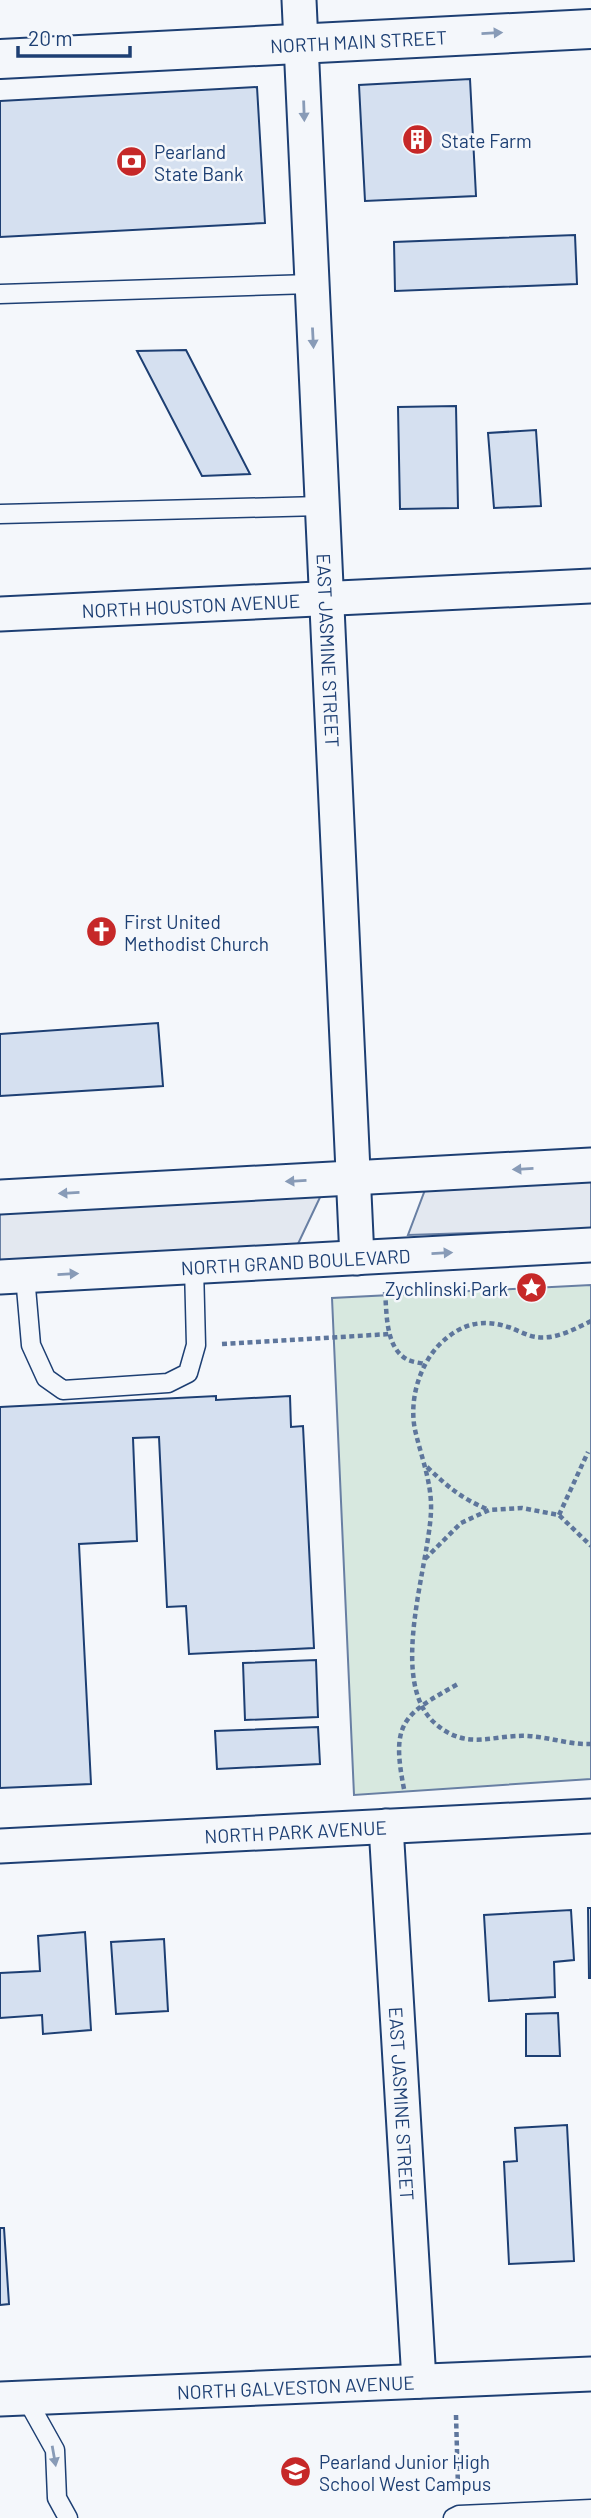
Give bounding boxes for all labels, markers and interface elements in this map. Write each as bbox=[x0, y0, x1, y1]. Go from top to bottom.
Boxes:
scale bar bbox=[18, 14, 130, 58]
text: 20 m bbox=[28, 25, 73, 50]
street label: NORTH MAIN STREET bbox=[270, 25, 448, 57]
one-way arrow bbox=[481, 28, 503, 39]
one-way arrow bbox=[298, 100, 309, 122]
building icon: State Farm bbox=[401, 123, 435, 157]
place label: State Farm bbox=[441, 129, 532, 152]
place label: Pearland State Bank bbox=[154, 140, 243, 185]
bank icon: Pearland State Bank bbox=[114, 145, 148, 179]
one-way arrow bbox=[308, 328, 319, 350]
street label: EAST JASMINE STREET bbox=[313, 553, 345, 748]
street label: NORTH HOUSTON AVENUE bbox=[81, 588, 301, 622]
place label: First United Methodist Church bbox=[124, 910, 269, 955]
church icon: First United Methodist Church bbox=[84, 915, 118, 949]
one-way arrow bbox=[512, 1163, 534, 1174]
one-way arrow bbox=[284, 1176, 306, 1187]
one-way arrow bbox=[57, 1188, 79, 1199]
street label: NORTH GRAND BOULEVARD bbox=[180, 1243, 411, 1279]
one-way arrow bbox=[431, 1248, 453, 1259]
one-way arrow bbox=[57, 1268, 79, 1279]
place icon: Zychlinski Park bbox=[514, 1271, 548, 1305]
place label: Zychlinski Park bbox=[385, 1277, 508, 1300]
street label: NORTH PARK AVENUE bbox=[204, 1815, 387, 1847]
street label: EAST JASMINE STREET bbox=[385, 2006, 420, 2201]
street label: NORTH GALVESTON AVENUE bbox=[176, 2370, 415, 2403]
one-way arrow bbox=[49, 2445, 60, 2467]
place label: Pearland Junior High School West Campus bbox=[319, 2450, 491, 2495]
school or university icon: Pearland Junior High School West Campus bbox=[279, 2455, 313, 2489]

